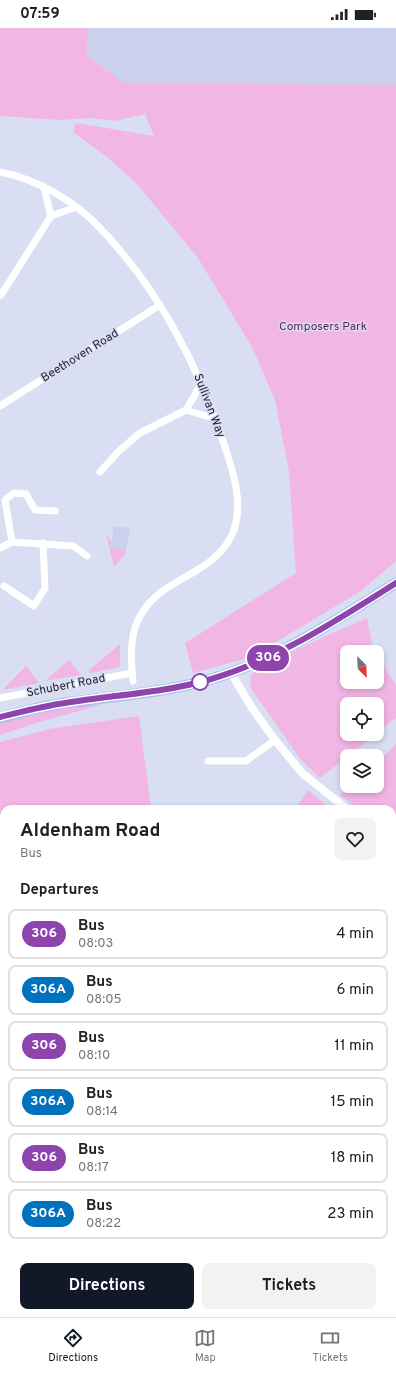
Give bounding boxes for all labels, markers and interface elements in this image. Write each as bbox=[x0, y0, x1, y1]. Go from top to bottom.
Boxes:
text: 07:59 bbox=[20, 5, 60, 24]
park label: Composers Park bbox=[279, 319, 367, 335]
street label: Beethoven Road bbox=[38, 326, 122, 386]
street label: Sullivan Way bbox=[189, 372, 229, 440]
line badge: 306 bbox=[245, 645, 291, 671]
north arrow bbox=[340, 645, 384, 689]
map controls bbox=[340, 645, 384, 793]
text: 306 bbox=[255, 649, 281, 666]
street label: Schubert Road bbox=[25, 671, 107, 701]
unlabelled marker bbox=[191, 673, 209, 691]
button: locate bbox=[340, 697, 384, 741]
button: layers bbox=[340, 749, 384, 793]
button: heart bbox=[334, 818, 376, 860]
text: Aldenham Road bbox=[20, 819, 160, 843]
text: Bus bbox=[20, 846, 42, 862]
text: Departures bbox=[20, 881, 99, 900]
text: Bus bbox=[78, 917, 105, 936]
text: 306 bbox=[31, 925, 57, 942]
text: 4 min bbox=[336, 925, 374, 944]
text: 08:03 bbox=[78, 936, 113, 952]
text: Bus bbox=[86, 973, 113, 992]
text: 306A bbox=[30, 981, 66, 998]
text: 6 min bbox=[337, 981, 374, 1000]
text: 08:05 bbox=[86, 992, 122, 1008]
text: Bus bbox=[78, 1029, 105, 1048]
text: 306 bbox=[31, 1037, 57, 1054]
text: 11 min bbox=[334, 1037, 374, 1056]
text: 08:10 bbox=[78, 1048, 110, 1064]
text: Bus bbox=[86, 1085, 113, 1104]
text: 306A bbox=[30, 1093, 66, 1110]
text: 15 min bbox=[331, 1093, 374, 1112]
text: 08:14 bbox=[86, 1104, 118, 1120]
text: Bus bbox=[78, 1141, 105, 1160]
text: 306 bbox=[31, 1149, 57, 1166]
text: 18 min bbox=[331, 1149, 374, 1168]
text: 08:17 bbox=[78, 1160, 109, 1176]
text: Bus bbox=[86, 1197, 113, 1216]
text: 306A bbox=[30, 1205, 66, 1222]
text: 23 min bbox=[327, 1205, 374, 1224]
text: 08:22 bbox=[86, 1216, 121, 1232]
button: Directions bbox=[20, 1263, 194, 1309]
button: Tickets bbox=[202, 1263, 376, 1309]
tab: Directions bbox=[48, 1327, 98, 1365]
tab: Map bbox=[194, 1327, 216, 1365]
tab: Tickets bbox=[313, 1327, 348, 1365]

